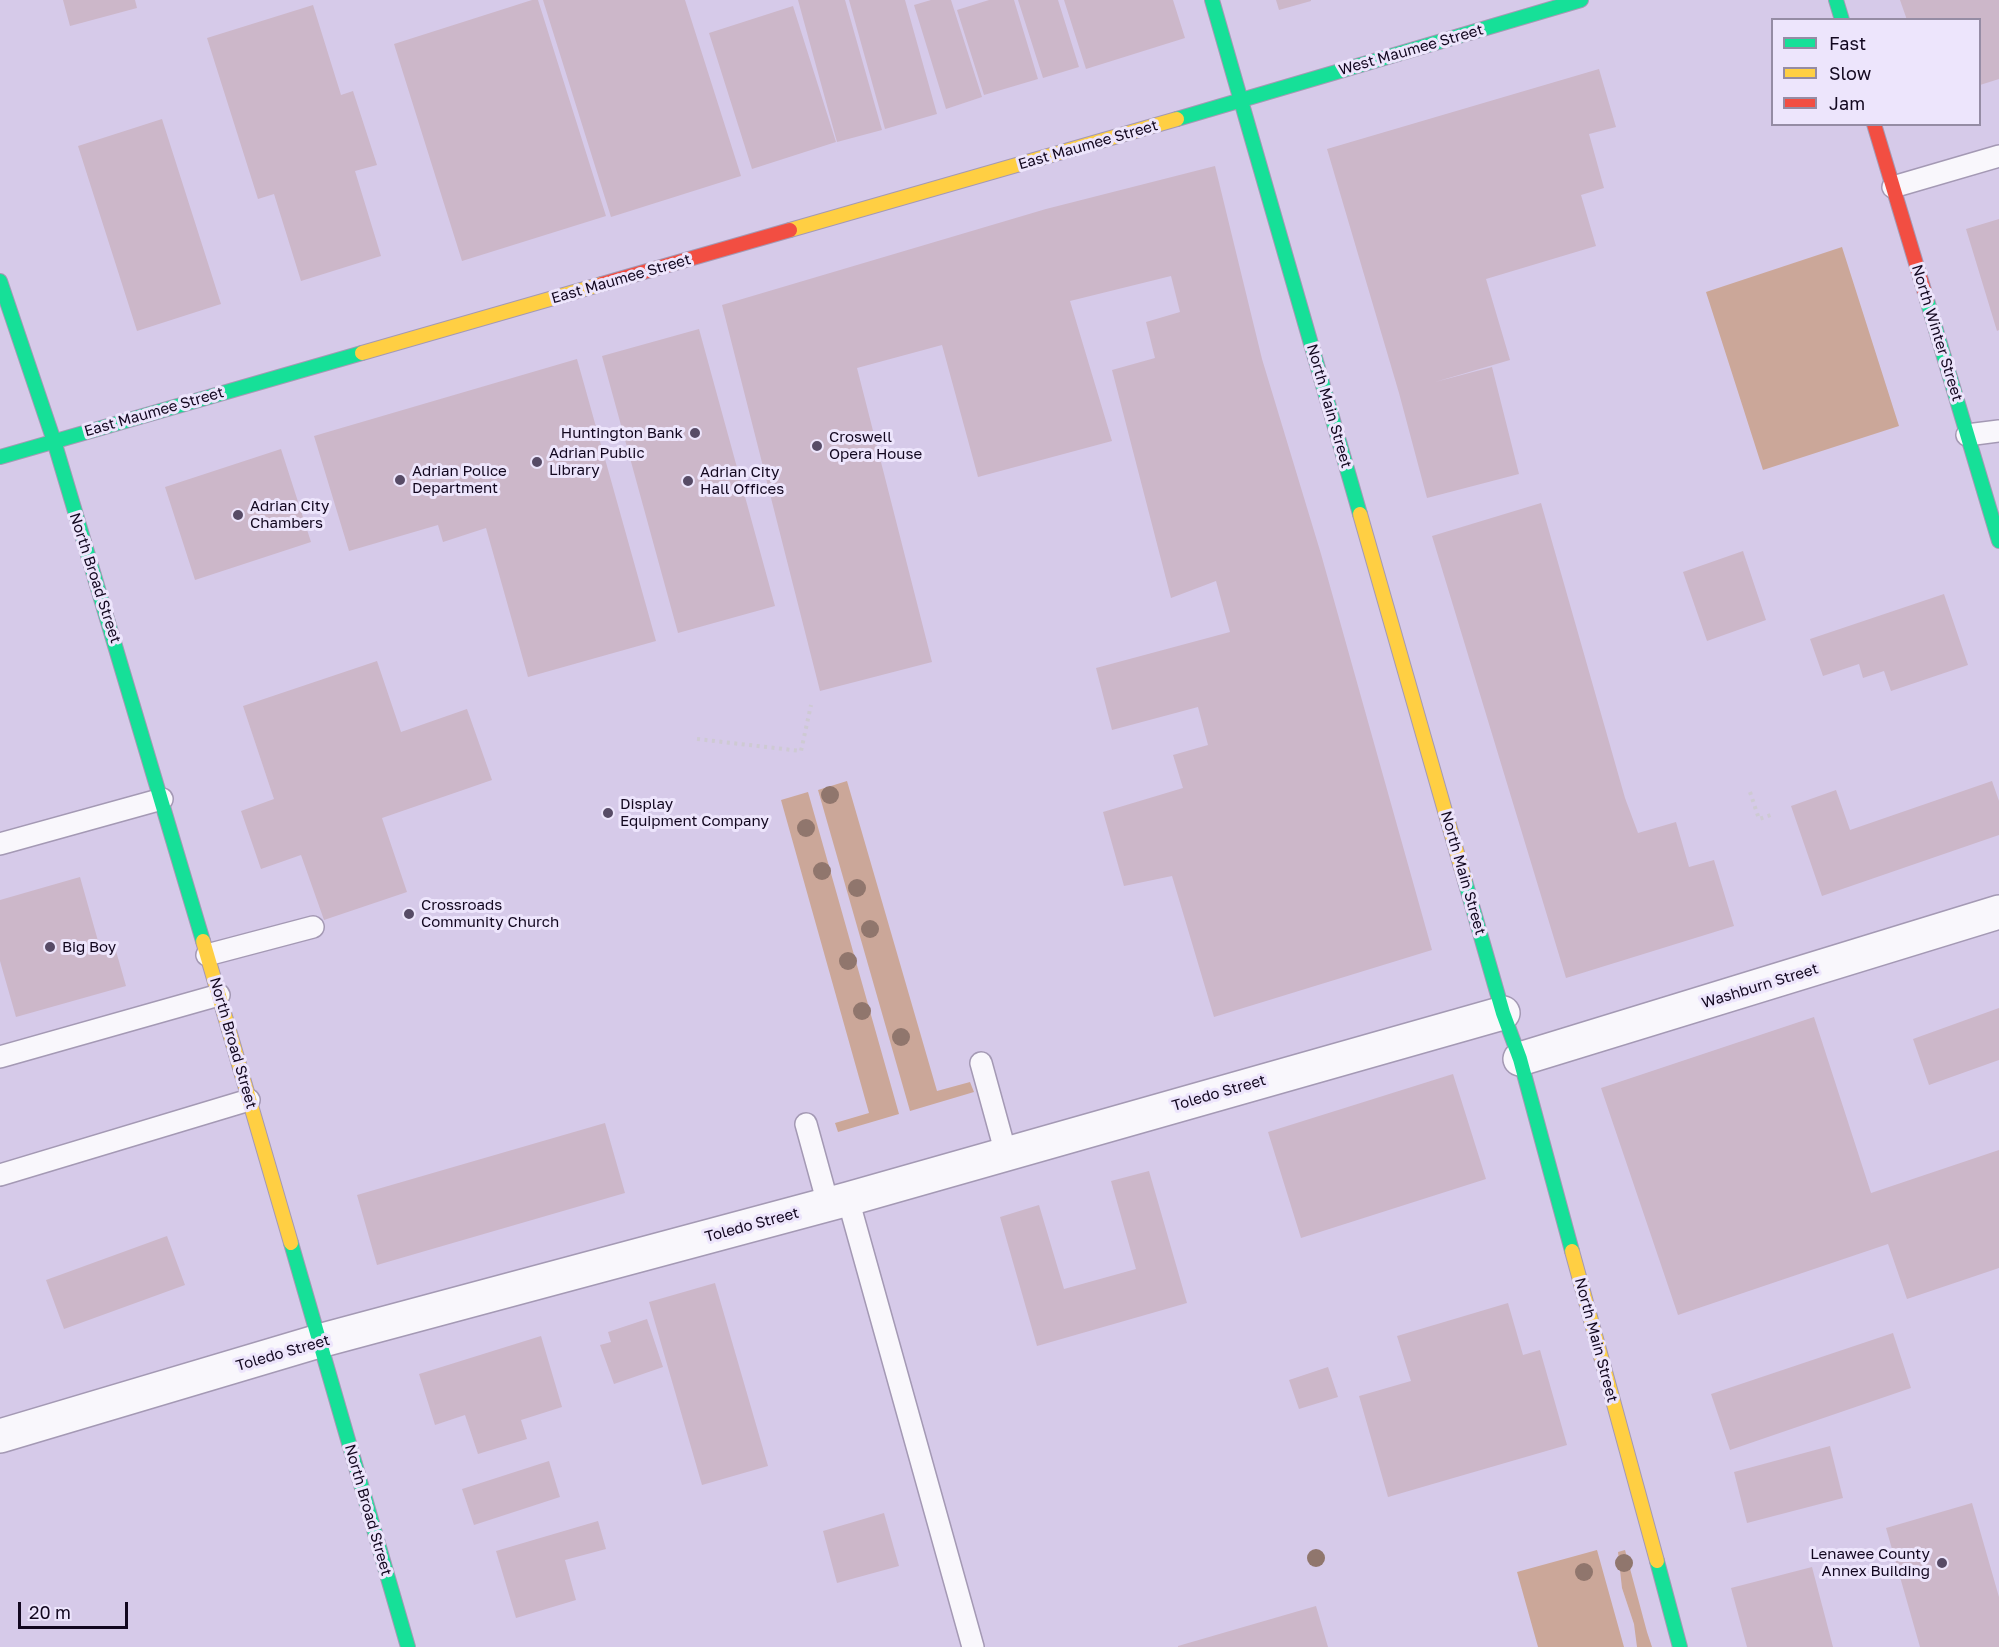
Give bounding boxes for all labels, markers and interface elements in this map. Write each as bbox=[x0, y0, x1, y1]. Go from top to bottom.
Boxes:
legend bbox=[1771, 18, 1981, 126]
street label: West Maumee Street bbox=[1337, 21, 1485, 79]
text: Fast bbox=[1829, 32, 1866, 54]
text: Slow bbox=[1829, 62, 1871, 84]
text: Jam bbox=[1829, 92, 1865, 114]
street label: East Maumee Street bbox=[1016, 116, 1160, 174]
street label: East Maumee Street bbox=[549, 250, 693, 308]
street label: North Winter Street bbox=[1908, 263, 1966, 403]
street label: North Main Street bbox=[1303, 342, 1355, 470]
street label: East Maumee Street bbox=[82, 383, 226, 441]
place label: Huntington Bank bbox=[561, 424, 683, 442]
marker: Huntington Bank bbox=[688, 426, 702, 440]
place label: Croswell Opera House bbox=[829, 428, 922, 463]
marker: Croswell Opera House bbox=[810, 439, 824, 453]
place label: Adrian Public Library bbox=[549, 444, 645, 479]
marker: Adrian Public Library bbox=[530, 455, 544, 469]
place label: Adrian Police Department bbox=[412, 462, 507, 497]
place label: Adrian City Hall Offices bbox=[700, 463, 784, 498]
marker: Adrian Police Department bbox=[393, 473, 407, 487]
marker: Adrian City Hall Offices bbox=[681, 474, 695, 488]
place label: Adrian City Chambers bbox=[250, 497, 329, 532]
marker: Adrian City Chambers bbox=[231, 508, 245, 522]
street label: North Broad Street bbox=[65, 510, 125, 646]
place label: Display Equipment Company bbox=[620, 795, 769, 830]
marker: Display Equipment Company bbox=[601, 806, 615, 820]
street label: North Main Street bbox=[1437, 809, 1489, 937]
place label: Crossroads Community Church bbox=[421, 896, 559, 931]
marker: Crossroads Community Church bbox=[402, 907, 416, 921]
place label: Big Boy bbox=[62, 938, 116, 956]
marker: Big Boy bbox=[43, 940, 57, 954]
street label: Washburn Street bbox=[1700, 960, 1820, 1012]
street label: North Broad Street bbox=[206, 975, 260, 1111]
street label: Toledo Street bbox=[1170, 1071, 1268, 1115]
street label: Toledo Street bbox=[703, 1204, 801, 1246]
street label: North Main Street bbox=[1571, 1276, 1621, 1404]
street label: Toledo Street bbox=[234, 1331, 332, 1375]
street label: North Broad Street bbox=[341, 1442, 395, 1578]
place label: Lenawee County Annex Building bbox=[1810, 1545, 1930, 1580]
marker: Lenawee County Annex Building bbox=[1935, 1556, 1949, 1570]
scale bar bbox=[21, 1590, 130, 1628]
text: 20 m bbox=[29, 1601, 71, 1623]

